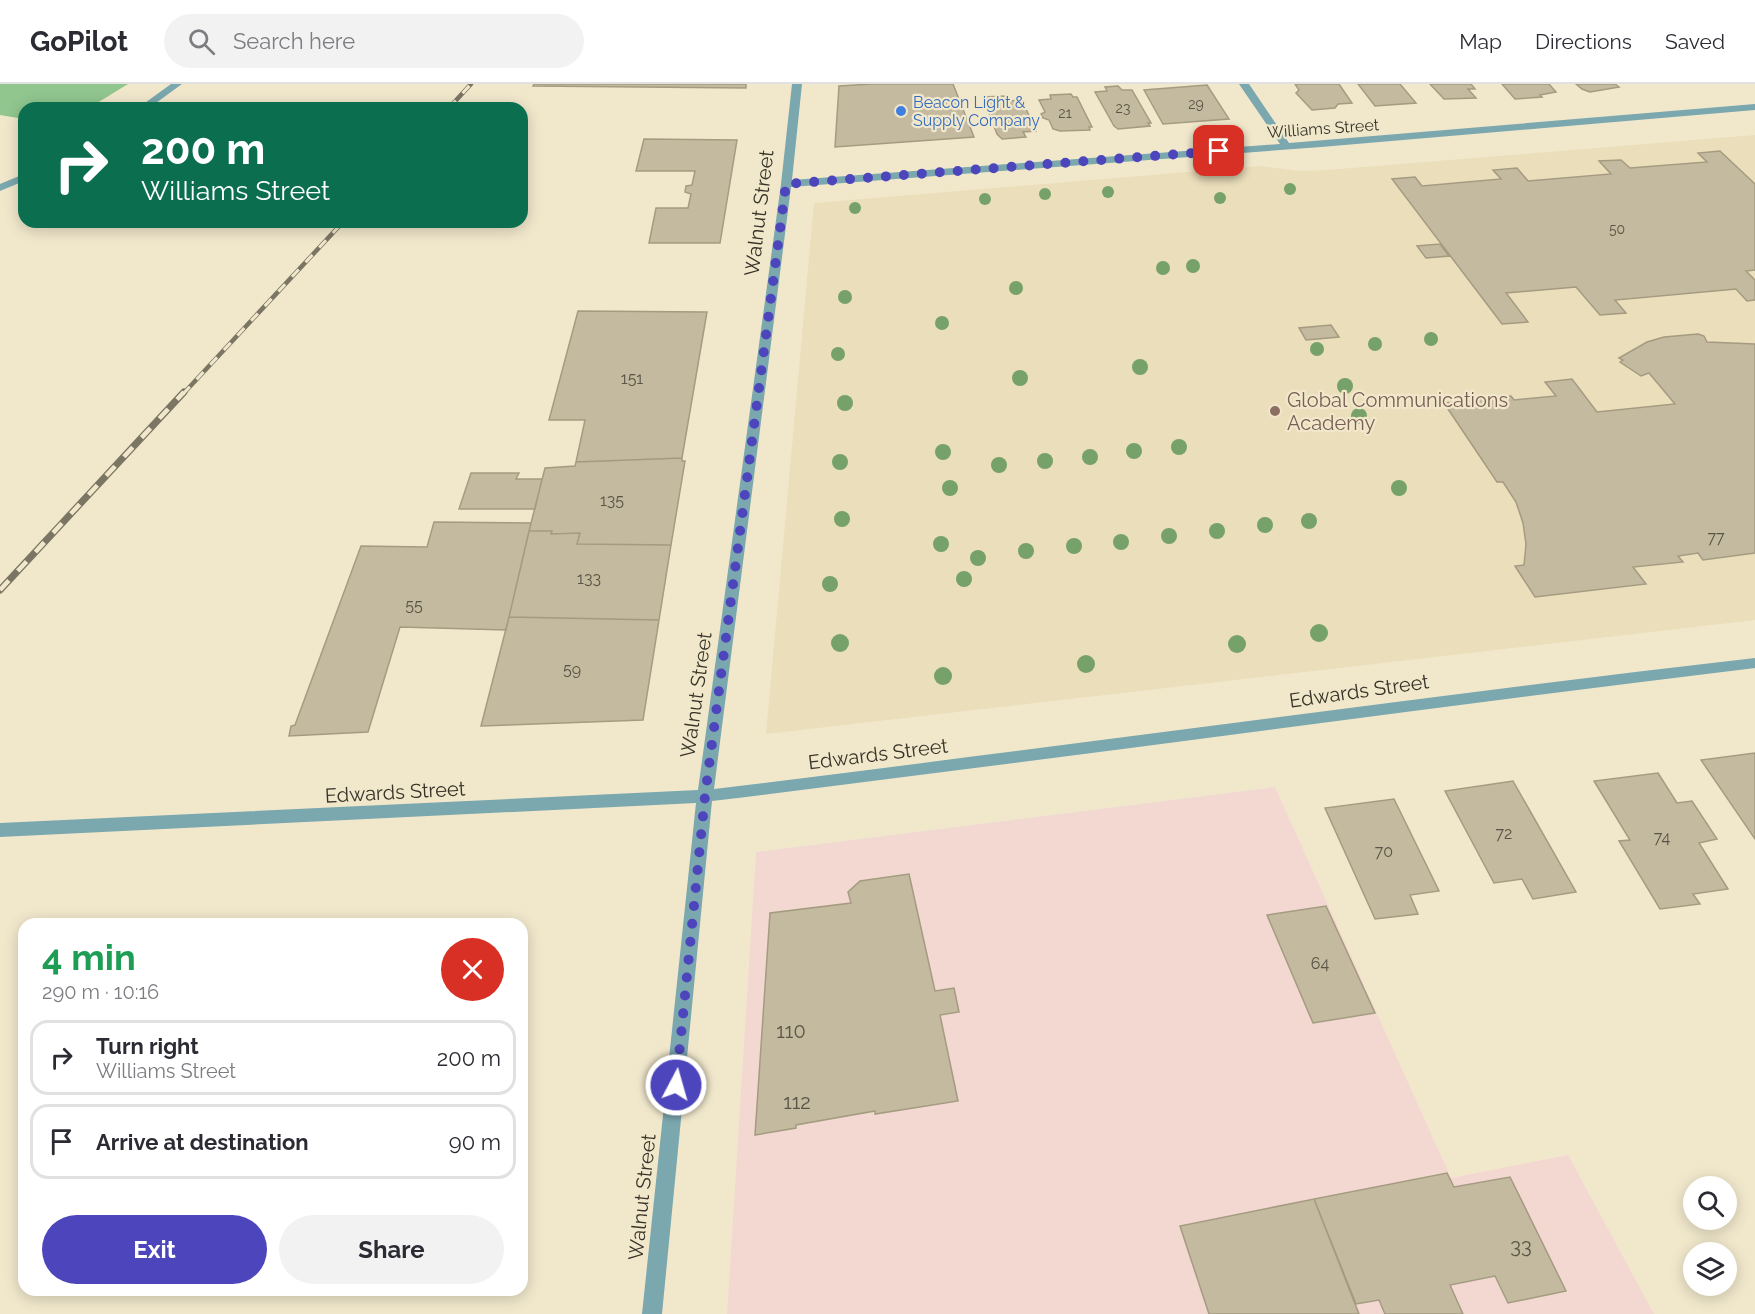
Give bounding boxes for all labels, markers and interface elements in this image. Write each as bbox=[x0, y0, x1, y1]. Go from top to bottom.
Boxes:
search box bbox=[164, 14, 584, 68]
text: GoPilot bbox=[30, 25, 128, 58]
icon: search bbox=[185, 25, 218, 58]
text: Search here bbox=[233, 28, 355, 54]
text: Map bbox=[1459, 29, 1502, 54]
text: Directions bbox=[1535, 29, 1632, 54]
text: Saved bbox=[1665, 29, 1725, 54]
place label: Beacon Light & Supply Company bbox=[913, 93, 1040, 130]
house number: 29 bbox=[1188, 96, 1204, 112]
house number: 23 bbox=[1116, 100, 1130, 116]
marker: Beacon Light & Supply Company bbox=[894, 104, 908, 118]
house number: 21 bbox=[1058, 105, 1072, 121]
street label: Williams Street bbox=[1267, 115, 1380, 142]
text: 200 m bbox=[141, 125, 265, 174]
pin bbox=[1193, 125, 1244, 176]
icon: right bbox=[42, 126, 120, 204]
icon: arrive bbox=[1202, 134, 1235, 167]
street label: Walnut Street bbox=[739, 148, 779, 277]
text: Williams Street bbox=[141, 175, 330, 206]
house number: 50 bbox=[1609, 221, 1625, 237]
house number: 151 bbox=[621, 369, 643, 388]
place label: Global Communications Academy bbox=[1287, 388, 1508, 435]
marker: Global Communications Academy bbox=[1268, 404, 1282, 418]
house number: 135 bbox=[600, 491, 624, 510]
house number: 77 bbox=[1707, 528, 1725, 547]
house number: 133 bbox=[577, 569, 601, 588]
house number: 55 bbox=[405, 596, 423, 615]
street label: Walnut Street bbox=[675, 630, 717, 760]
house number: 59 bbox=[563, 660, 581, 679]
street label: Edwards Street bbox=[1288, 669, 1431, 713]
street label: Edwards Street bbox=[807, 733, 950, 774]
street label: Edwards Street bbox=[324, 776, 466, 808]
house number: 72 bbox=[1496, 824, 1512, 843]
house number: 74 bbox=[1654, 828, 1670, 847]
house number: 70 bbox=[1375, 842, 1393, 861]
text: 4 min bbox=[42, 936, 136, 978]
button: close bbox=[441, 938, 504, 1001]
house number: 64 bbox=[1311, 954, 1329, 973]
text: 290 m · 10:16 bbox=[42, 980, 159, 1004]
house number: 110 bbox=[776, 1019, 806, 1043]
text: Turn right bbox=[96, 1033, 199, 1059]
icon: right bbox=[45, 1041, 78, 1074]
text: 200 m bbox=[437, 1045, 501, 1071]
position arrow bbox=[644, 1053, 708, 1117]
text: Williams Street bbox=[96, 1059, 236, 1083]
house number: 112 bbox=[783, 1090, 811, 1114]
icon: arrive bbox=[45, 1125, 78, 1158]
text: Arrive at destination bbox=[96, 1129, 309, 1155]
text: 90 m bbox=[449, 1129, 501, 1155]
street label: Walnut Street bbox=[623, 1132, 661, 1261]
map controls bbox=[1683, 1176, 1737, 1296]
button: search bbox=[1683, 1176, 1737, 1230]
button: Exit bbox=[42, 1215, 267, 1284]
button: Share bbox=[279, 1215, 504, 1284]
house number: 33 bbox=[1510, 1234, 1532, 1258]
button: layers bbox=[1683, 1242, 1737, 1296]

